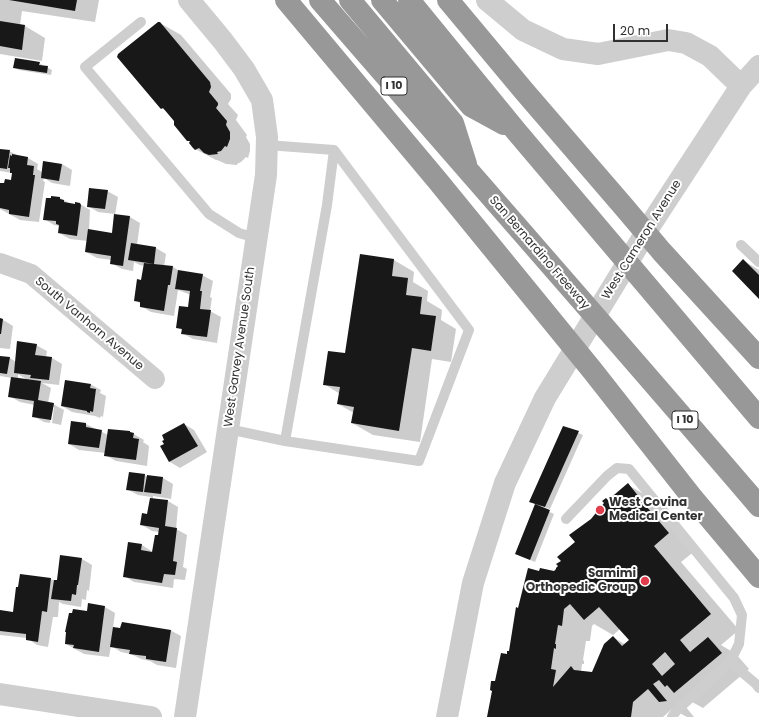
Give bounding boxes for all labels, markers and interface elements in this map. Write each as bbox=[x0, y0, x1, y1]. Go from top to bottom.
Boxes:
scale bar bbox=[615, 16, 670, 42]
text: 20 m bbox=[620, 22, 650, 39]
road number: I 10 bbox=[381, 77, 407, 95]
street label: West Cameron Avenue bbox=[599, 178, 685, 302]
street label: San Bernardino Freeway bbox=[486, 193, 592, 313]
street label: West Garvey Avenue South bbox=[222, 266, 258, 428]
street label: South Vanhorn Avenue bbox=[32, 274, 146, 374]
road number: I 10 bbox=[672, 411, 698, 429]
place label: West Covina Medical Center bbox=[609, 496, 703, 524]
marker: West Covina Medical Center bbox=[594, 504, 606, 516]
place label: Samimi Orthopedic Group bbox=[526, 567, 636, 595]
marker: Samimi Orthopedic Group bbox=[639, 575, 651, 587]

